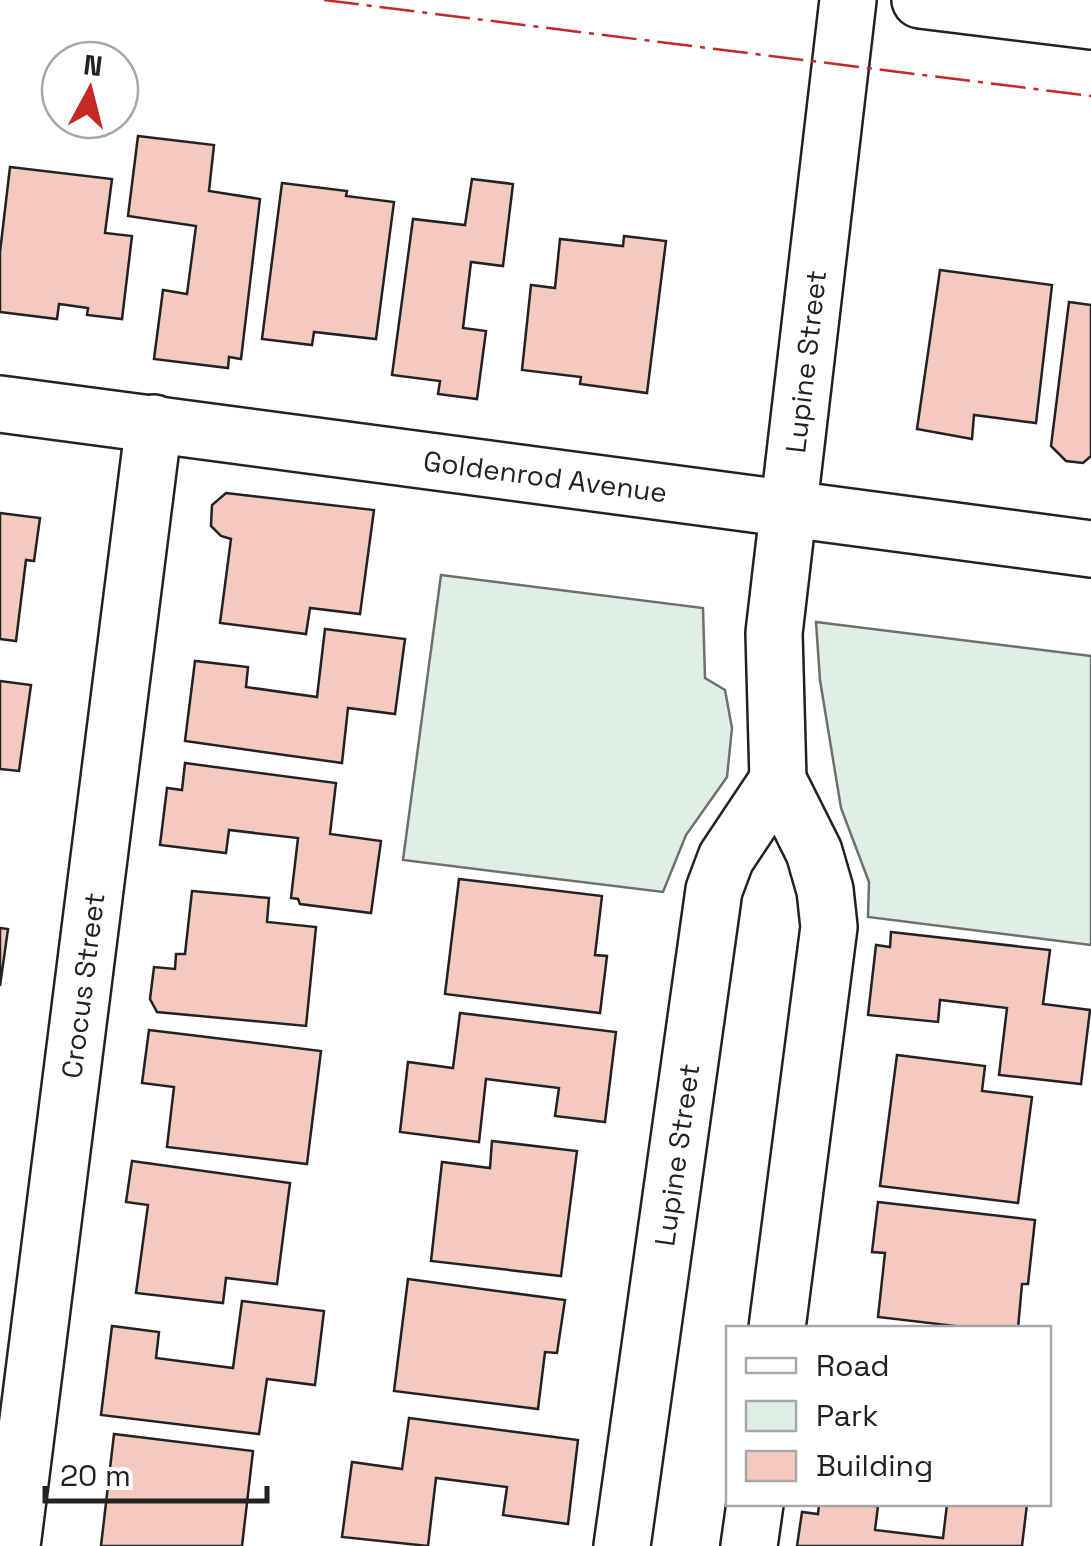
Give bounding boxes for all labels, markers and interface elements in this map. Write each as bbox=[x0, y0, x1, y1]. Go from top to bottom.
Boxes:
north arrow bbox=[40, 40, 140, 140]
text: N bbox=[82, 46, 105, 84]
street label: Lupine Street bbox=[777, 268, 834, 455]
street label: Goldenrod Avenue bbox=[421, 442, 669, 510]
street label: Crocus Street bbox=[53, 891, 112, 1080]
street label: Lupine Street bbox=[646, 1061, 707, 1248]
legend bbox=[726, 1326, 1051, 1506]
text: Road bbox=[816, 1346, 890, 1385]
text: Park bbox=[816, 1396, 878, 1435]
scale bar bbox=[45, 1441, 268, 1503]
text: Building bbox=[816, 1446, 933, 1485]
text: 20 m bbox=[60, 1456, 131, 1495]

